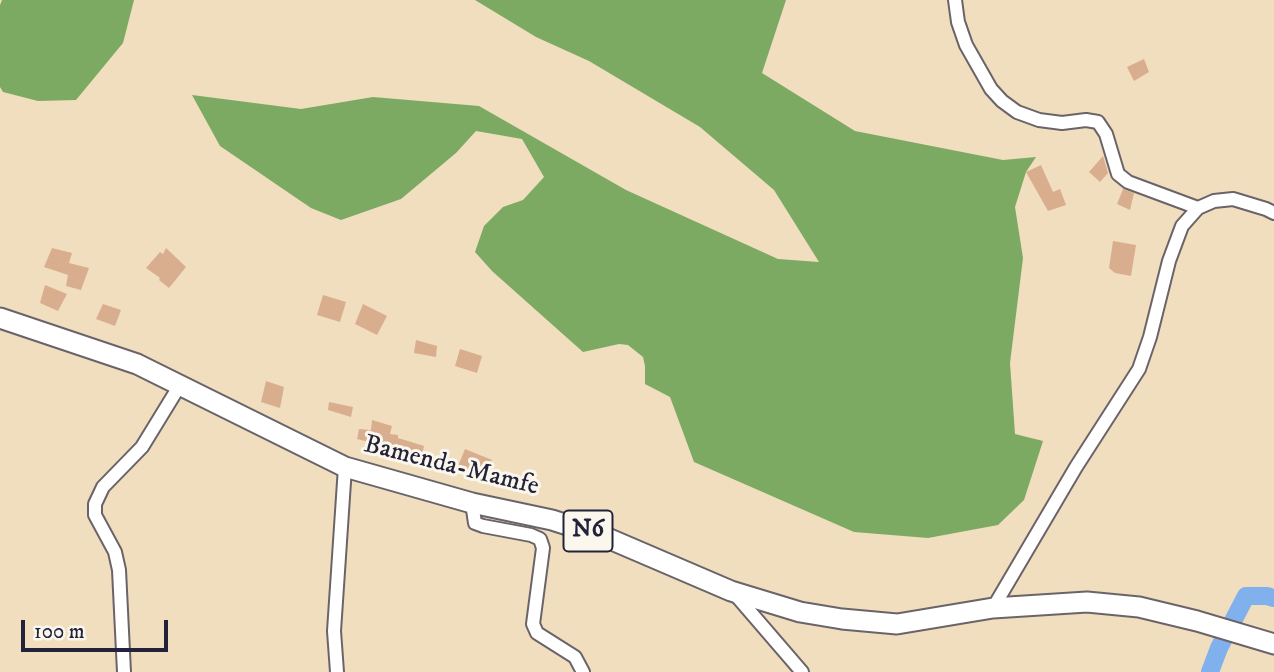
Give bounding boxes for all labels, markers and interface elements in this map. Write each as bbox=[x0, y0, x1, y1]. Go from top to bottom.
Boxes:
street label: Bamenda-Mamfe bbox=[360, 430, 542, 504]
road number: N6 bbox=[564, 510, 612, 552]
scale bar bbox=[24, 606, 172, 650]
text: 100 m bbox=[34, 619, 85, 645]

